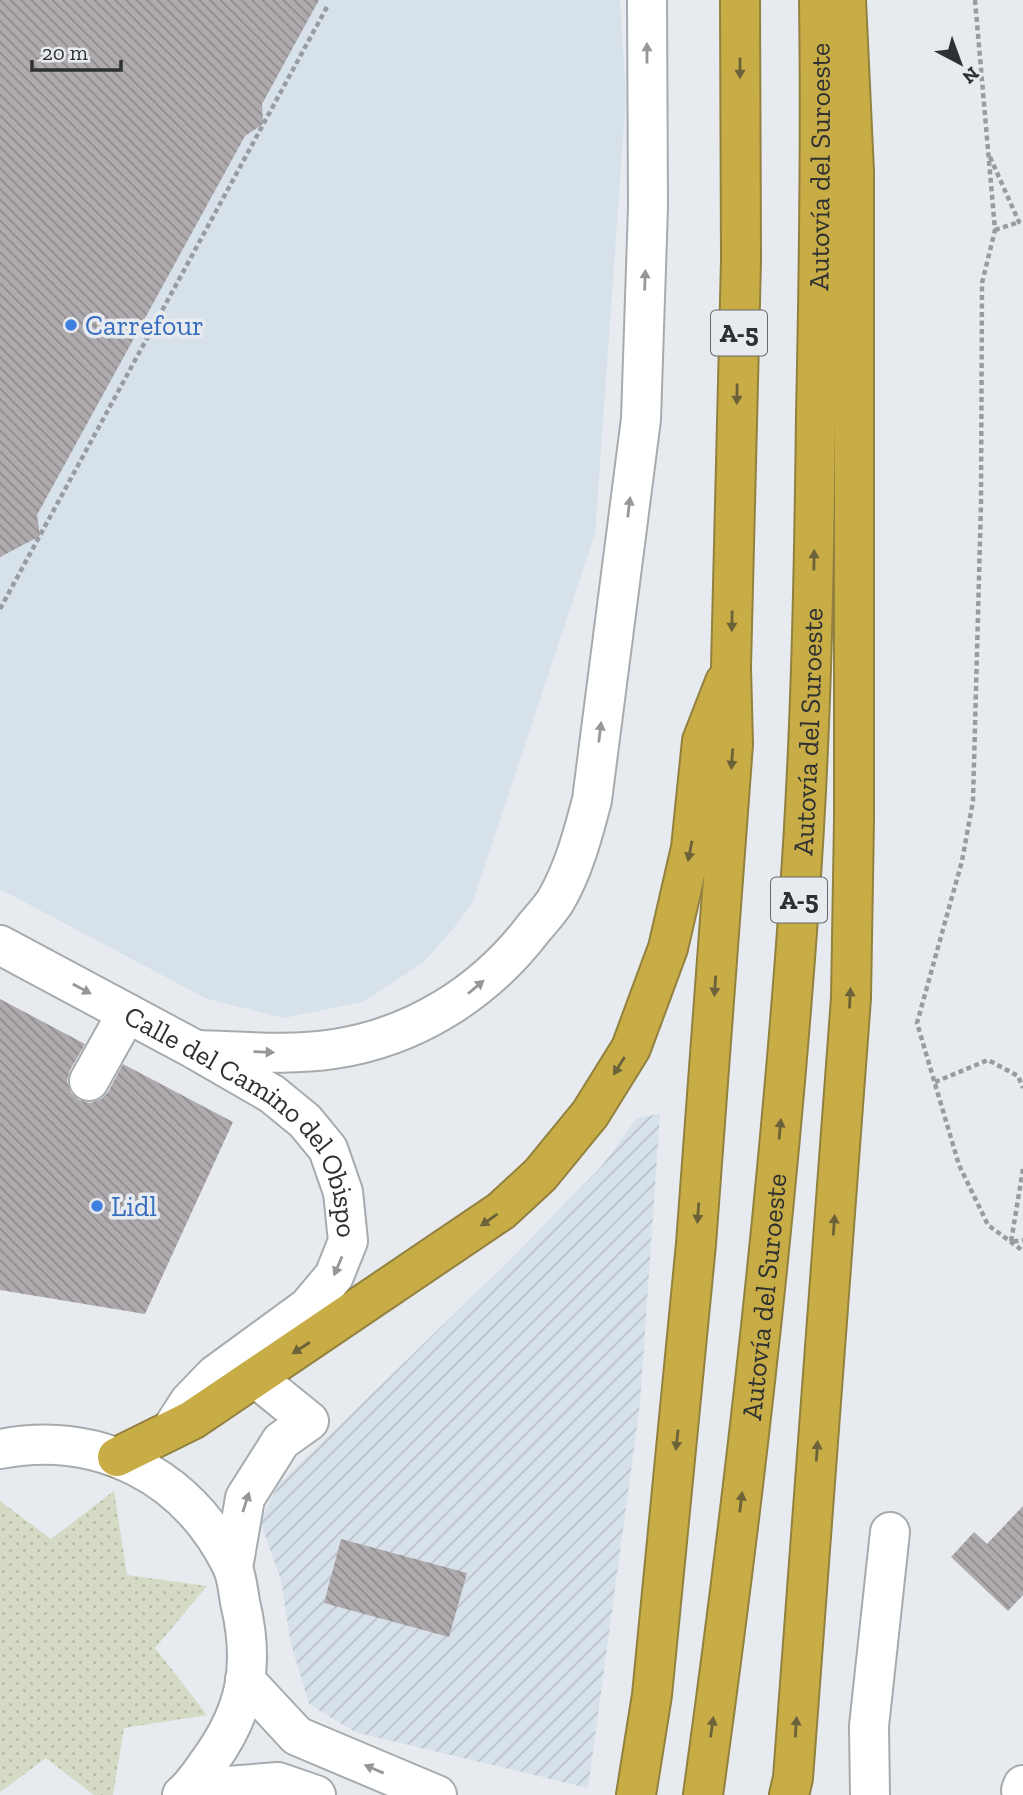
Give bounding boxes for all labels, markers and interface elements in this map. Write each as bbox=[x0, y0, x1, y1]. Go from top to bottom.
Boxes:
scale bar bbox=[32, 28, 121, 72]
north arrow bbox=[925, 28, 995, 98]
text: 20 m bbox=[42, 40, 88, 65]
one-way arrow bbox=[641, 41, 653, 63]
street label: Autovía del Suroeste bbox=[802, 43, 837, 291]
one-way arrow bbox=[734, 57, 746, 79]
text: N bbox=[958, 62, 984, 89]
one-way arrow bbox=[640, 269, 651, 291]
place label: Carrefour bbox=[85, 309, 204, 342]
road number: A-5 bbox=[711, 310, 767, 356]
marker: Carrefour bbox=[63, 317, 79, 333]
one-way arrow bbox=[732, 383, 743, 405]
one-way arrow bbox=[624, 496, 635, 518]
one-way arrow bbox=[808, 549, 820, 571]
street label: Autovía del Suroeste bbox=[786, 607, 830, 856]
one-way arrow bbox=[726, 610, 737, 632]
one-way arrow bbox=[595, 721, 606, 743]
one-way arrow bbox=[726, 749, 737, 771]
one-way arrow bbox=[684, 840, 695, 862]
road number: A-5 bbox=[771, 878, 827, 923]
one-way arrow bbox=[709, 975, 720, 997]
one-way arrow bbox=[468, 980, 485, 995]
one-way arrow bbox=[72, 982, 92, 994]
one-way arrow bbox=[845, 986, 856, 1008]
street label: Calle del Camino del Obispo bbox=[119, 999, 364, 1239]
one-way arrow bbox=[253, 1047, 275, 1058]
one-way arrow bbox=[613, 1057, 626, 1076]
one-way arrow bbox=[775, 1118, 786, 1140]
street label: Autovía del Suroeste bbox=[735, 1172, 794, 1422]
place label: Lidl bbox=[111, 1190, 157, 1223]
marker: Lidl bbox=[89, 1198, 105, 1214]
one-way arrow bbox=[692, 1202, 703, 1224]
one-way arrow bbox=[480, 1213, 498, 1227]
one-way arrow bbox=[829, 1213, 840, 1235]
one-way arrow bbox=[332, 1256, 344, 1276]
one-way arrow bbox=[291, 1341, 310, 1354]
one-way arrow bbox=[671, 1429, 682, 1451]
one-way arrow bbox=[812, 1440, 823, 1462]
one-way arrow bbox=[242, 1491, 252, 1512]
one-way arrow bbox=[736, 1491, 747, 1513]
one-way arrow bbox=[707, 1716, 718, 1738]
one-way arrow bbox=[791, 1716, 802, 1738]
one-way arrow bbox=[363, 1763, 384, 1774]

